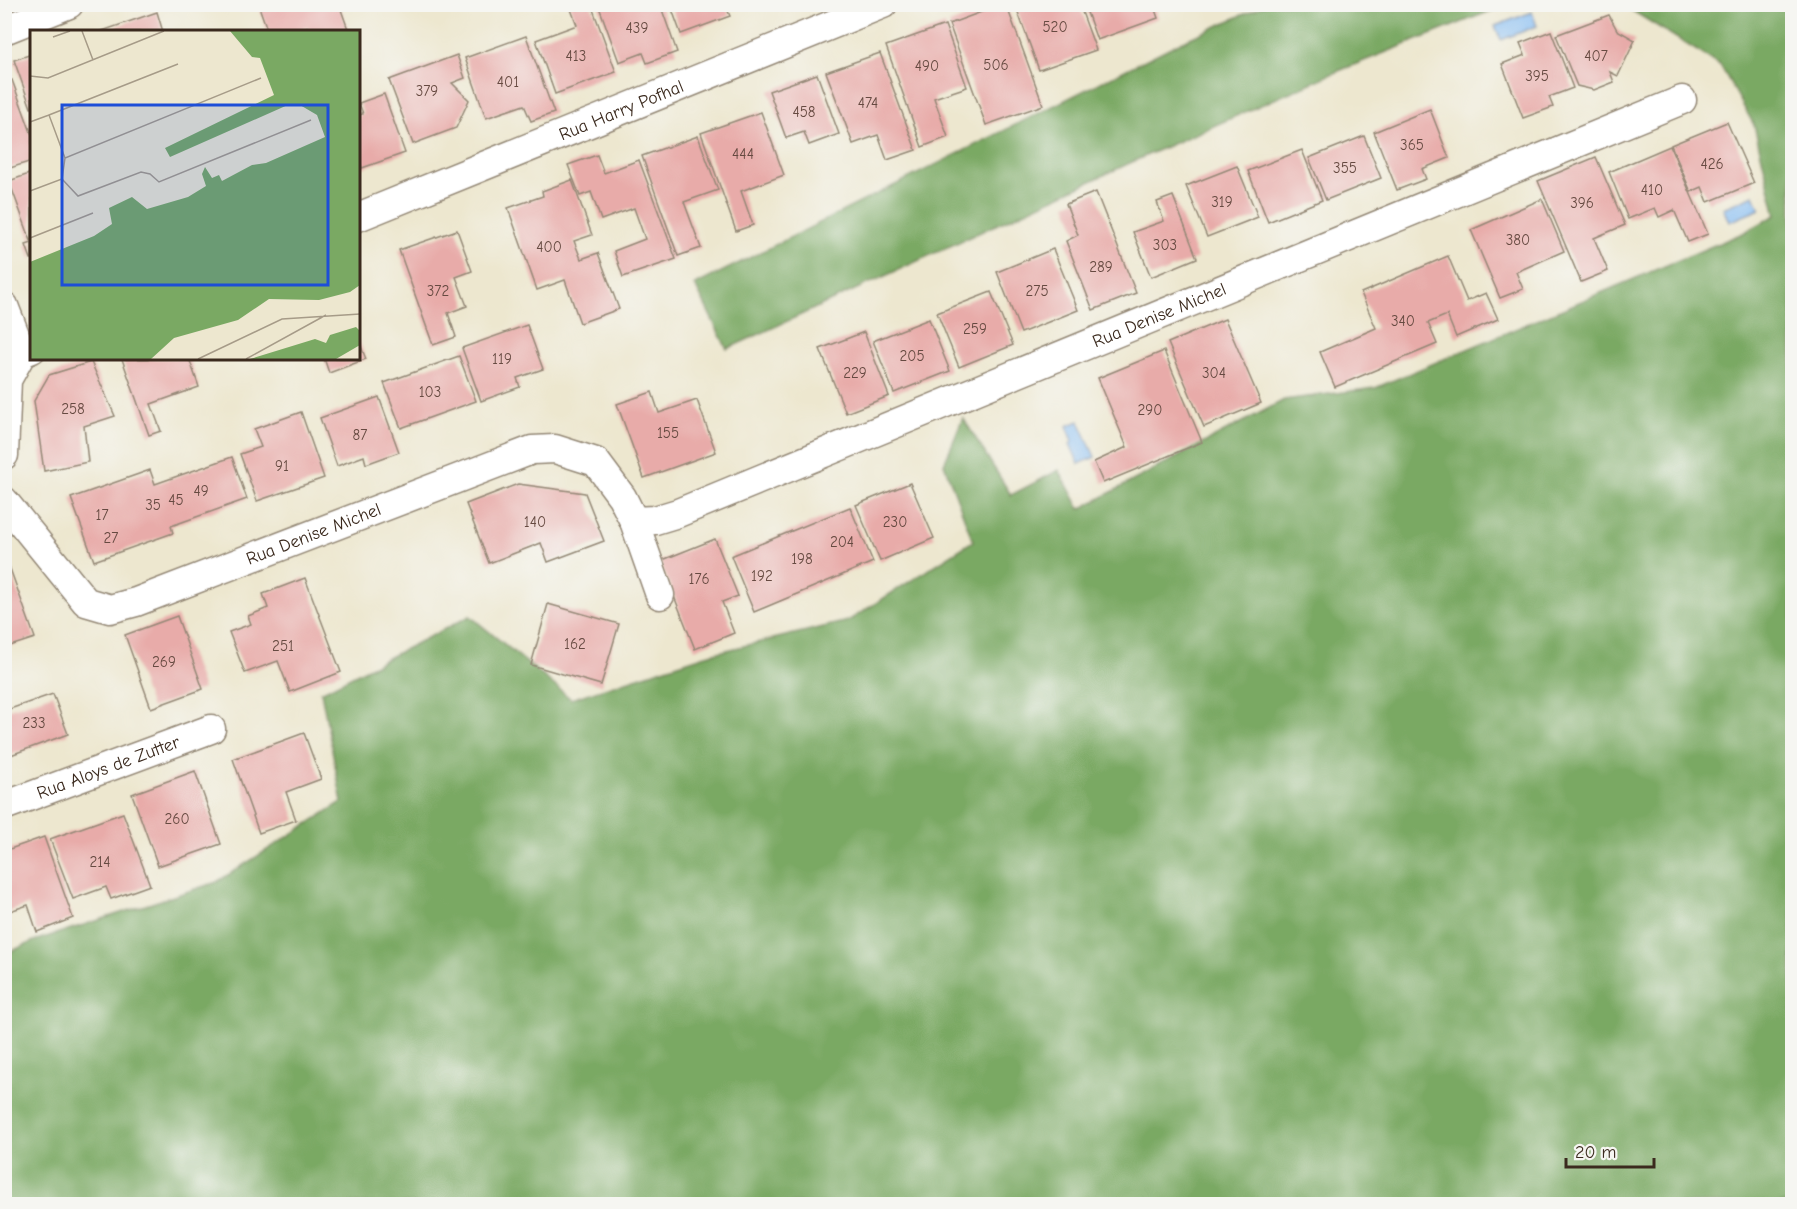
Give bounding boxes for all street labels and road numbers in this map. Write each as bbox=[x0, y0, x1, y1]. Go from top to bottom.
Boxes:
street label: Rua Harry Pofhal bbox=[556, 76, 687, 145]
street label: Rua Denise Michel bbox=[1089, 278, 1229, 352]
street label: Rua Denise Michel bbox=[243, 499, 384, 569]
street label: Rua Aloys de Zutter bbox=[34, 731, 183, 803]

